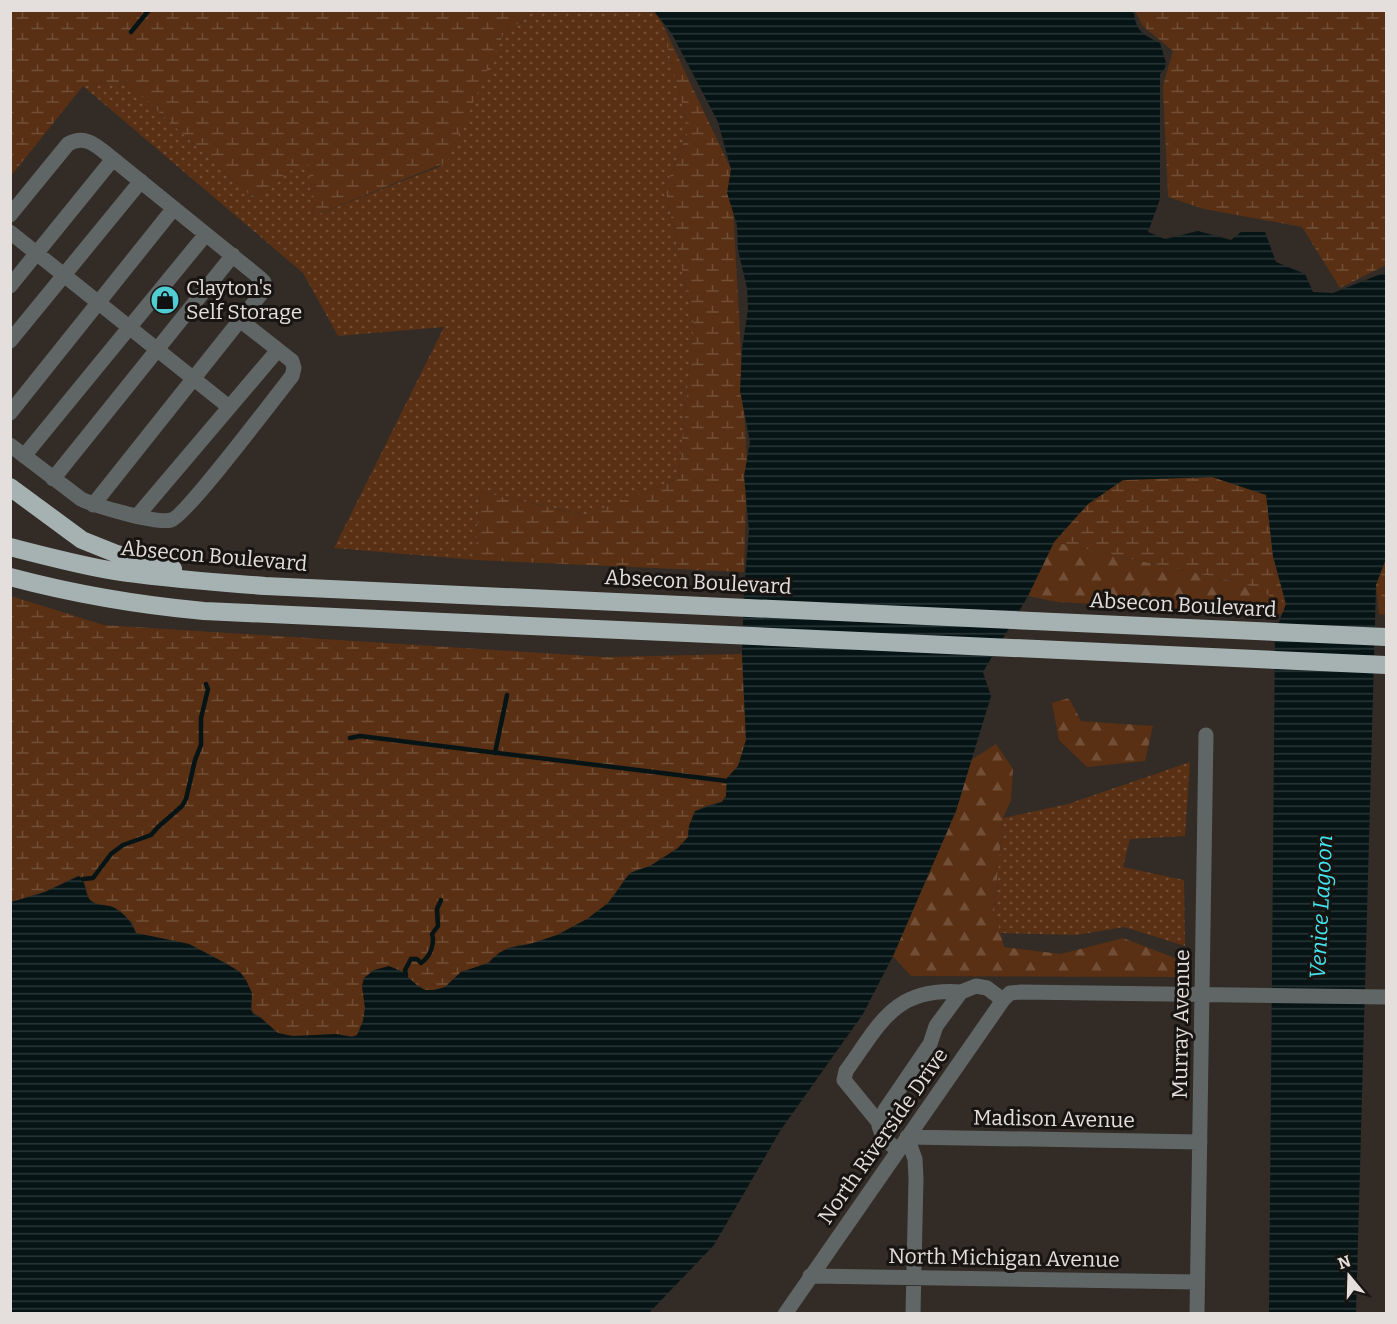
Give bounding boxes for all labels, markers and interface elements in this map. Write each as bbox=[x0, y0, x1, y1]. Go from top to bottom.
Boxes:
place label: Clayton's Self Storage bbox=[186, 275, 302, 325]
shop icon: Clayton's Self Storage bbox=[149, 284, 181, 316]
street label: Absecon Boulevard bbox=[120, 535, 308, 577]
street label: Absecon Boulevard bbox=[604, 564, 792, 600]
street label: Absecon Boulevard bbox=[1089, 587, 1277, 623]
water label: Venice Lagoon bbox=[1304, 834, 1338, 980]
street label: Murray Avenue bbox=[1167, 949, 1195, 1099]
street label: North Riverside Drive bbox=[812, 1043, 954, 1229]
street label: Madison Avenue bbox=[973, 1105, 1135, 1133]
street label: North Michigan Avenue bbox=[888, 1243, 1120, 1273]
north arrow bbox=[1319, 1246, 1379, 1306]
text: N bbox=[1335, 1251, 1353, 1273]

